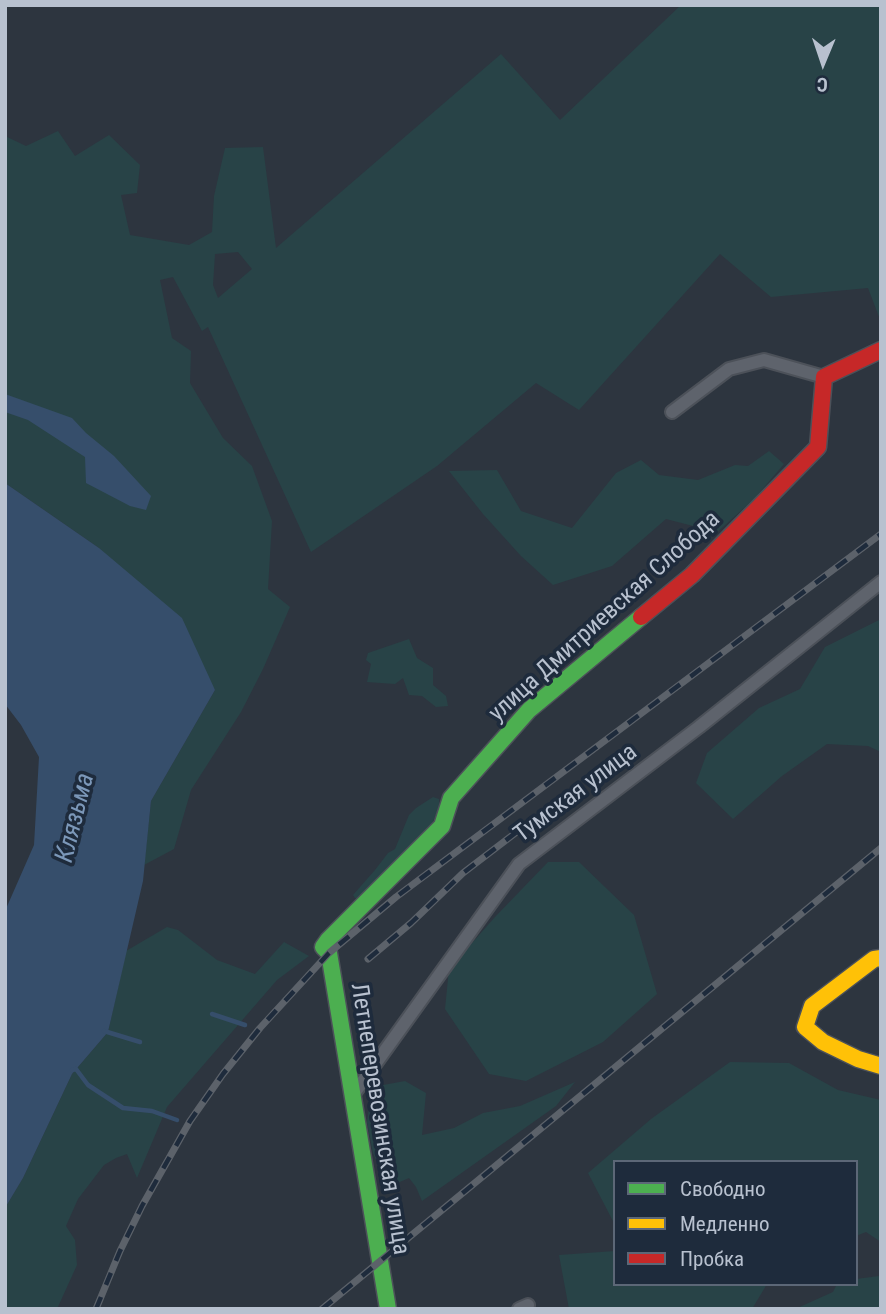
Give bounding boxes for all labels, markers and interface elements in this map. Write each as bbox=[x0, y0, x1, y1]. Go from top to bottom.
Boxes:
north arrow bbox=[788, 28, 858, 98]
text: С bbox=[816, 73, 828, 96]
street label: улица Дмитриевская Слобода bbox=[484, 506, 726, 728]
street label: Тумская улица bbox=[509, 738, 643, 850]
water label: Клязьма bbox=[50, 770, 102, 866]
street label: Летнеперевозинская улица bbox=[343, 981, 415, 1257]
legend bbox=[613, 1160, 858, 1286]
text: Свободно bbox=[680, 1177, 766, 1201]
text: Медленно bbox=[680, 1212, 769, 1236]
text: Пробка bbox=[680, 1247, 744, 1271]

